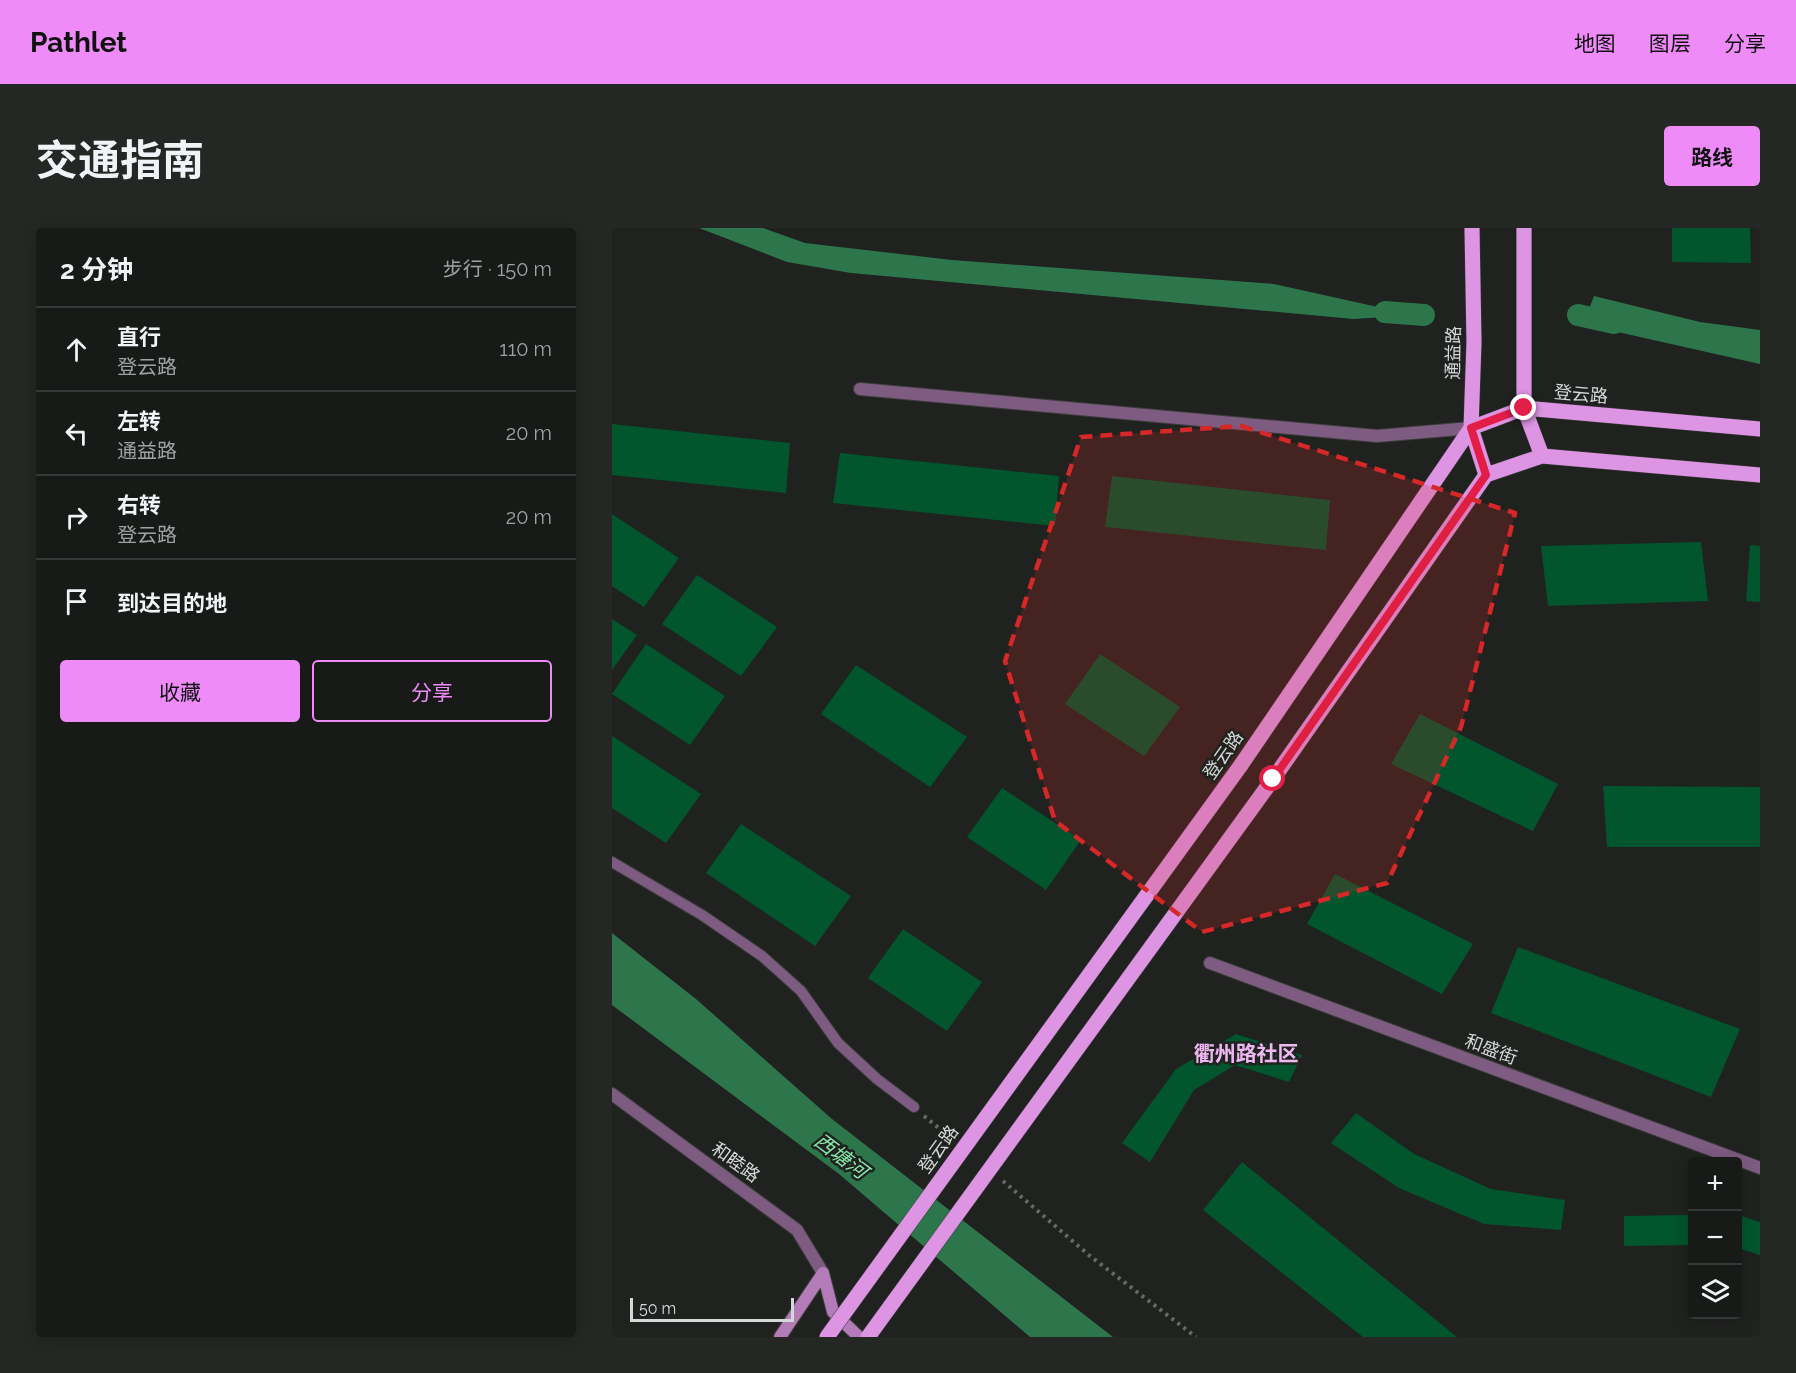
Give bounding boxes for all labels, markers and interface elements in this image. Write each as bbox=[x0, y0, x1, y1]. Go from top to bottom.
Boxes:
text: Pathlet bbox=[30, 26, 127, 59]
text: 地图 bbox=[1574, 31, 1616, 56]
text: 图层 bbox=[1649, 31, 1691, 56]
text: 分享 bbox=[1724, 31, 1766, 56]
button: 路线 bbox=[1664, 126, 1760, 186]
text: 交通指南 bbox=[36, 136, 204, 185]
text: 2 分钟 bbox=[60, 255, 133, 285]
text: 步行 · 150 m bbox=[443, 257, 552, 281]
text: 直行 bbox=[117, 324, 161, 350]
street label: 通益路 bbox=[1442, 326, 1464, 380]
icon: ahead bbox=[60, 333, 93, 366]
text: 110 m bbox=[499, 337, 552, 361]
text: 登云路 bbox=[117, 355, 177, 379]
street label: 登云路 bbox=[1553, 381, 1609, 407]
route end bbox=[1510, 394, 1536, 420]
text: 左转 bbox=[117, 408, 161, 434]
icon: left bbox=[60, 417, 93, 450]
text: 20 m bbox=[506, 421, 552, 445]
text: 通益路 bbox=[117, 439, 177, 463]
text: 右转 bbox=[117, 492, 161, 518]
icon: right bbox=[60, 501, 93, 534]
text: 20 m bbox=[506, 505, 552, 529]
text: 登云路 bbox=[117, 523, 177, 547]
icon: arrive bbox=[60, 585, 93, 618]
text: 到达目的地 bbox=[117, 590, 227, 616]
button: 收藏 bbox=[60, 660, 300, 722]
button: 分享 bbox=[312, 660, 552, 722]
street label: 登云路 bbox=[1199, 727, 1247, 783]
route start bbox=[1259, 765, 1285, 791]
street label: 和盛街 bbox=[1462, 1030, 1520, 1068]
district label: 衢州路社区 bbox=[1194, 1041, 1299, 1066]
street label: 登云路 bbox=[914, 1121, 962, 1177]
water label: 西塘河 bbox=[810, 1128, 875, 1186]
street label: 和睦路 bbox=[708, 1138, 764, 1186]
map controls bbox=[1688, 1157, 1742, 1319]
button: + bbox=[1688, 1157, 1742, 1211]
button: − bbox=[1688, 1211, 1742, 1265]
button: layers bbox=[1688, 1265, 1742, 1319]
scale bar bbox=[630, 1295, 794, 1322]
text: 50 m bbox=[639, 1299, 676, 1318]

